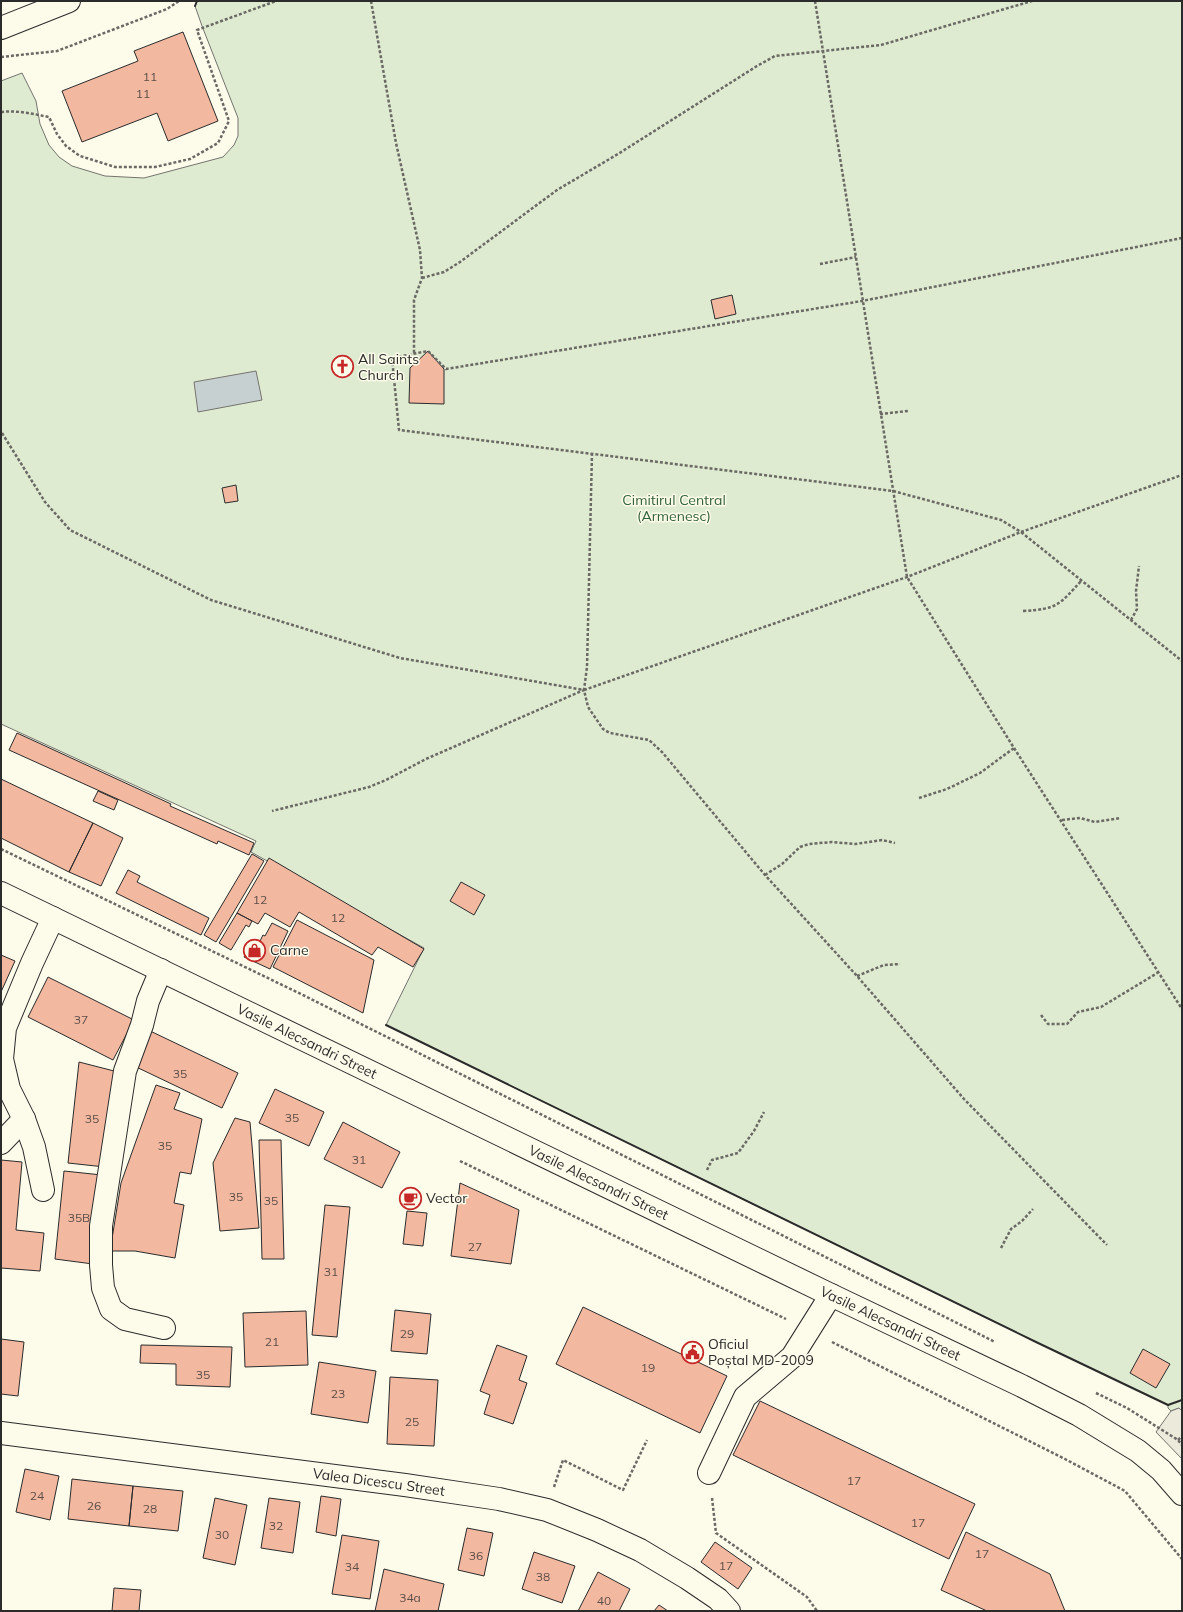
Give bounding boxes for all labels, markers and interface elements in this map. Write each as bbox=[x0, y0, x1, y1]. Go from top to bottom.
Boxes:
house number: 11 bbox=[143, 69, 157, 84]
house number: 11 bbox=[136, 86, 150, 101]
place label: All Saints Church bbox=[358, 350, 419, 384]
church icon: All Saints Church bbox=[330, 354, 356, 380]
park label: Cimitirul Central (Armenesc) bbox=[622, 491, 726, 525]
house number: 12 bbox=[253, 892, 267, 907]
house number: 12 bbox=[331, 910, 345, 925]
shop icon: Carne bbox=[242, 937, 268, 963]
place label: Carne bbox=[270, 941, 309, 959]
street label: Vasile Alecsandri Street bbox=[234, 1000, 380, 1083]
house number: 37 bbox=[74, 1012, 88, 1027]
house number: 35 bbox=[173, 1066, 187, 1081]
house number: 35 bbox=[285, 1110, 299, 1125]
house number: 35 bbox=[85, 1111, 99, 1126]
house number: 35 bbox=[158, 1138, 172, 1153]
street label: Vasile Alecsandri Street bbox=[526, 1141, 672, 1224]
house number: 31 bbox=[352, 1152, 366, 1167]
cafe icon: Vector bbox=[397, 1185, 423, 1211]
house number: 35 bbox=[229, 1189, 243, 1204]
place label: Vector bbox=[426, 1189, 468, 1207]
house number: 35 bbox=[264, 1193, 278, 1208]
house number: 35B bbox=[68, 1210, 90, 1225]
house number: 27 bbox=[468, 1239, 482, 1254]
house number: 31 bbox=[324, 1264, 338, 1279]
street label: Vasile Alecsandri Street bbox=[817, 1282, 964, 1364]
house number: 29 bbox=[400, 1326, 414, 1341]
house number: 21 bbox=[265, 1334, 279, 1349]
place label: Oficiul Poștal MD-2009 bbox=[708, 1335, 814, 1369]
public building icon: Oficiul Poștal MD-2009 bbox=[680, 1339, 706, 1365]
house number: 19 bbox=[641, 1360, 655, 1375]
house number: 35 bbox=[196, 1367, 210, 1382]
house number: 23 bbox=[331, 1386, 345, 1401]
house number: 25 bbox=[405, 1414, 419, 1429]
street label: Valea Dicescu Street bbox=[312, 1464, 446, 1500]
house number: 17 bbox=[847, 1473, 861, 1488]
house number: 24 bbox=[30, 1488, 44, 1503]
house number: 26 bbox=[87, 1498, 101, 1513]
house number: 28 bbox=[143, 1501, 157, 1516]
house number: 17 bbox=[911, 1515, 925, 1530]
house number: 32 bbox=[269, 1518, 283, 1533]
house number: 30 bbox=[215, 1527, 229, 1542]
house number: 17 bbox=[975, 1546, 989, 1561]
house number: 36 bbox=[469, 1548, 483, 1563]
house number: 17 bbox=[719, 1558, 733, 1573]
house number: 34 bbox=[345, 1559, 359, 1574]
house number: 38 bbox=[536, 1569, 550, 1584]
house number: 34a bbox=[399, 1590, 421, 1605]
house number: 40 bbox=[597, 1593, 611, 1608]

